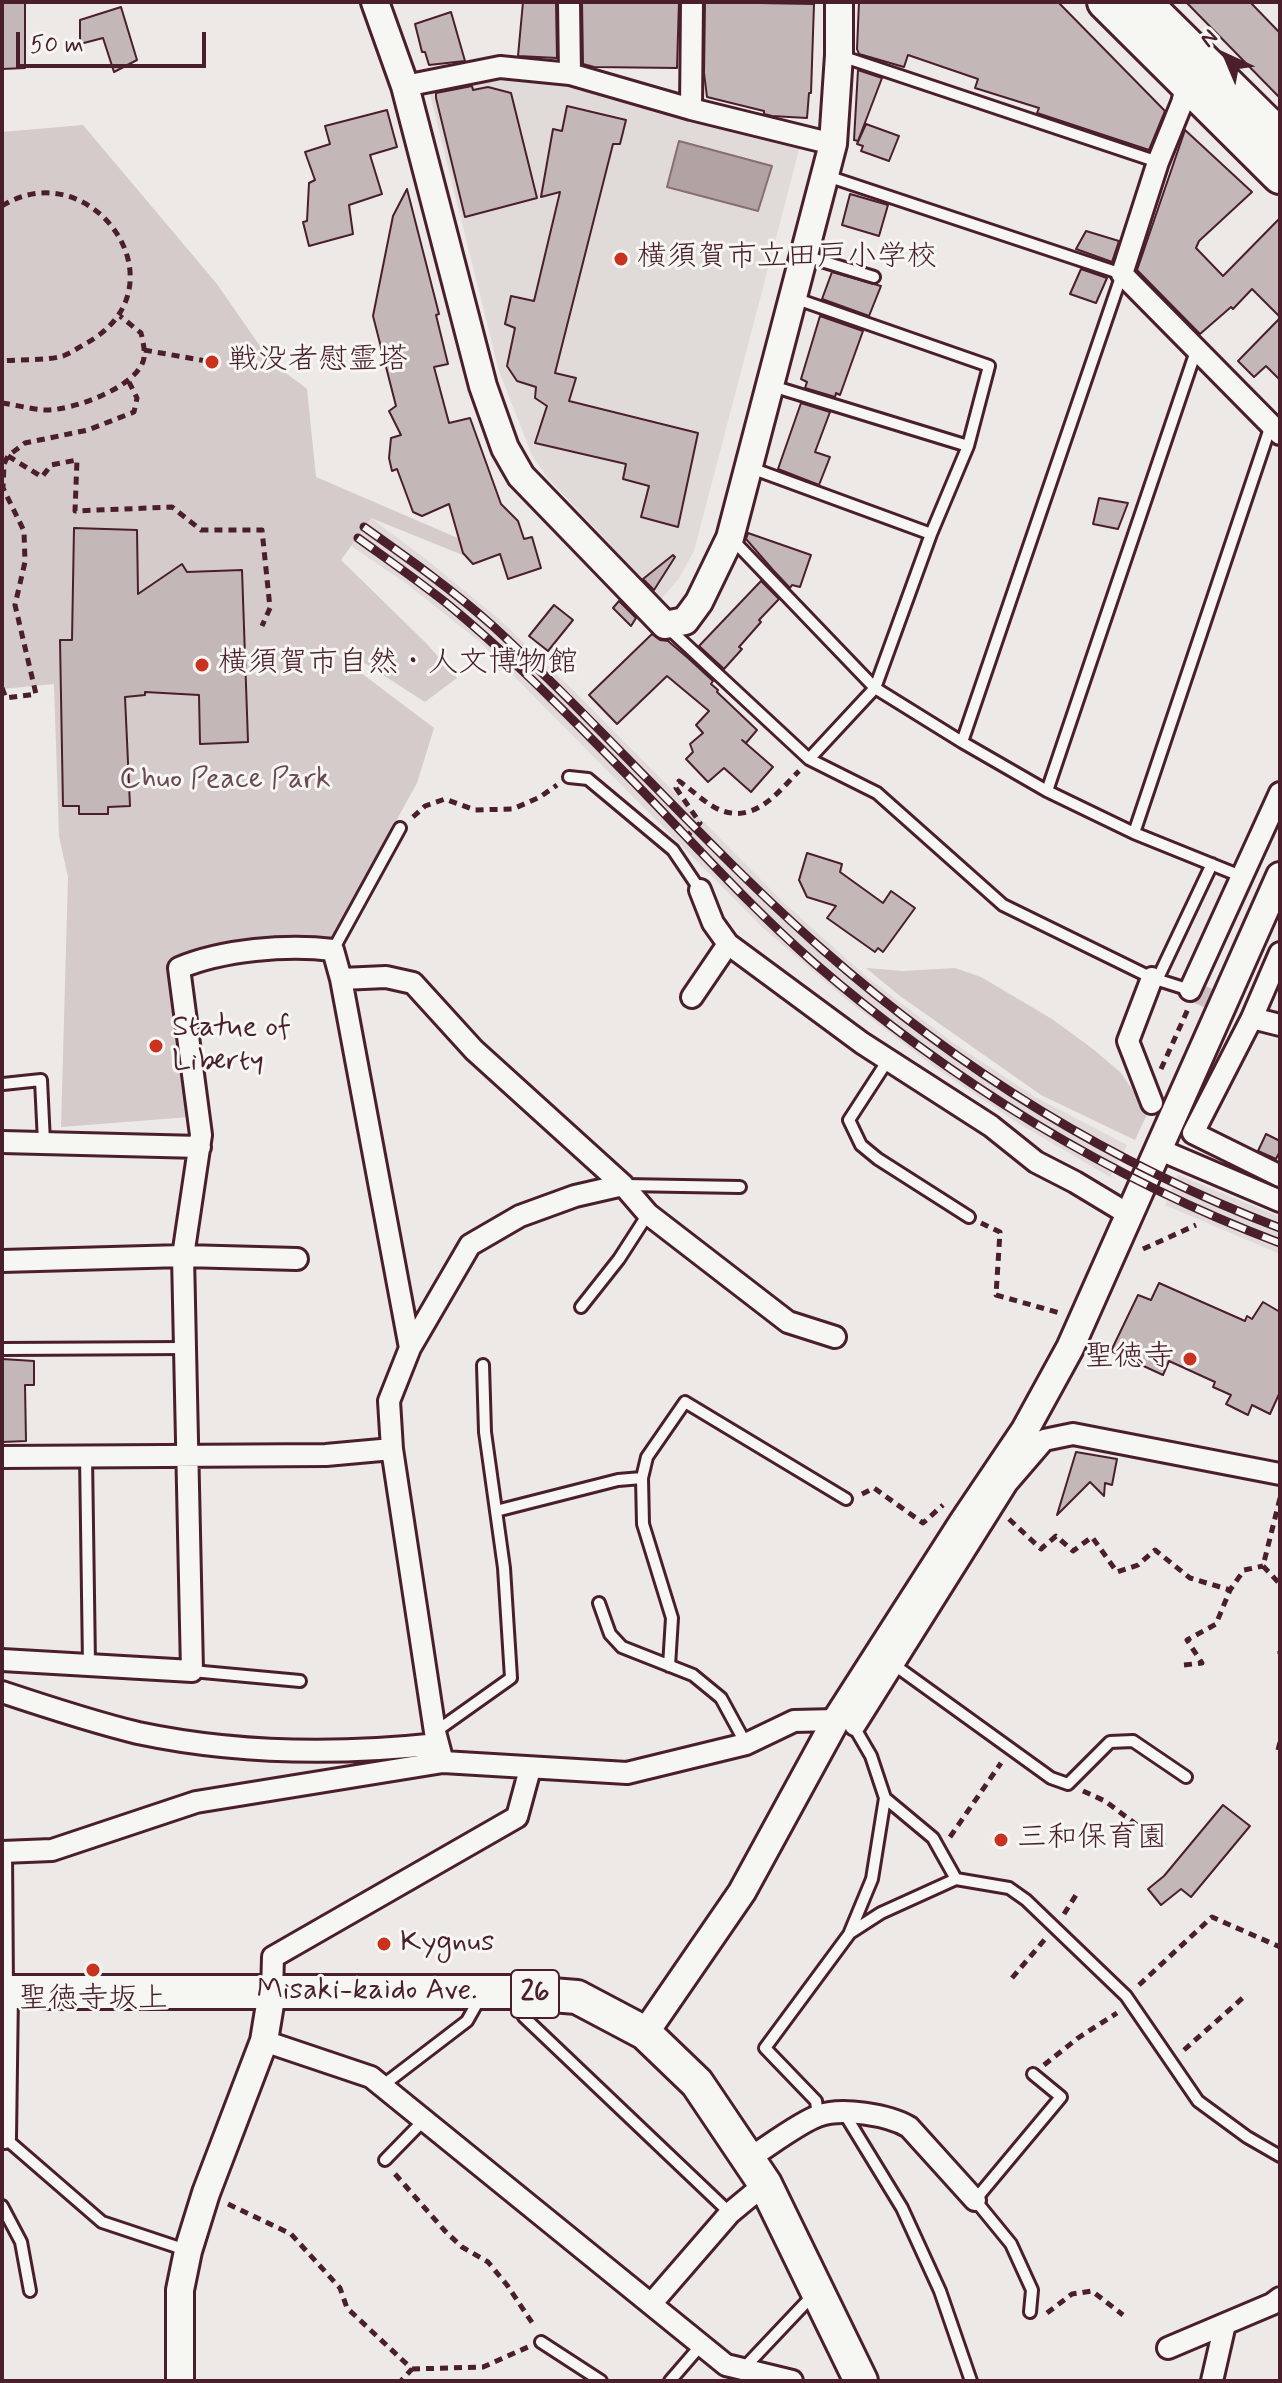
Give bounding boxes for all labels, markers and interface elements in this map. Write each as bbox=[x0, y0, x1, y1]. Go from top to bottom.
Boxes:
scale bar bbox=[20, 16, 210, 66]
north arrow bbox=[1186, 16, 1266, 96]
text: N bbox=[1194, 24, 1224, 54]
text: 50 m bbox=[30, 30, 84, 61]
place label: 横須賀市立田戸小学校 bbox=[637, 241, 937, 277]
marker: 横須賀市立田戸小学校 bbox=[612, 250, 630, 268]
place label: 戦没者慰霊塔 bbox=[228, 344, 408, 380]
marker: 戦没者慰霊塔 bbox=[203, 353, 221, 371]
place label: 横須賀市自然・人文博物館 bbox=[218, 647, 578, 683]
marker: 横須賀市自然・人文博物館 bbox=[193, 656, 211, 674]
park label: Chuo Peace Park bbox=[119, 763, 331, 799]
place label: Statue of Liberty bbox=[172, 1011, 291, 1082]
marker: Statue of Liberty bbox=[147, 1037, 165, 1055]
place label: 聖徳寺 bbox=[1084, 1341, 1174, 1377]
marker: 聖徳寺 bbox=[1181, 1350, 1199, 1368]
place label: 三和保育園 bbox=[1017, 1822, 1167, 1858]
marker: 三和保育園 bbox=[992, 1831, 1010, 1849]
place label: Kygnus bbox=[400, 1926, 495, 1962]
marker: Kygnus bbox=[375, 1935, 393, 1953]
marker: 聖徳寺坂上 bbox=[84, 1961, 102, 1979]
road number: 26 bbox=[511, 1970, 559, 2018]
street label: Misaki-kaido Ave. bbox=[256, 1974, 478, 2010]
place label: 聖徳寺坂上 bbox=[18, 1983, 168, 2019]

